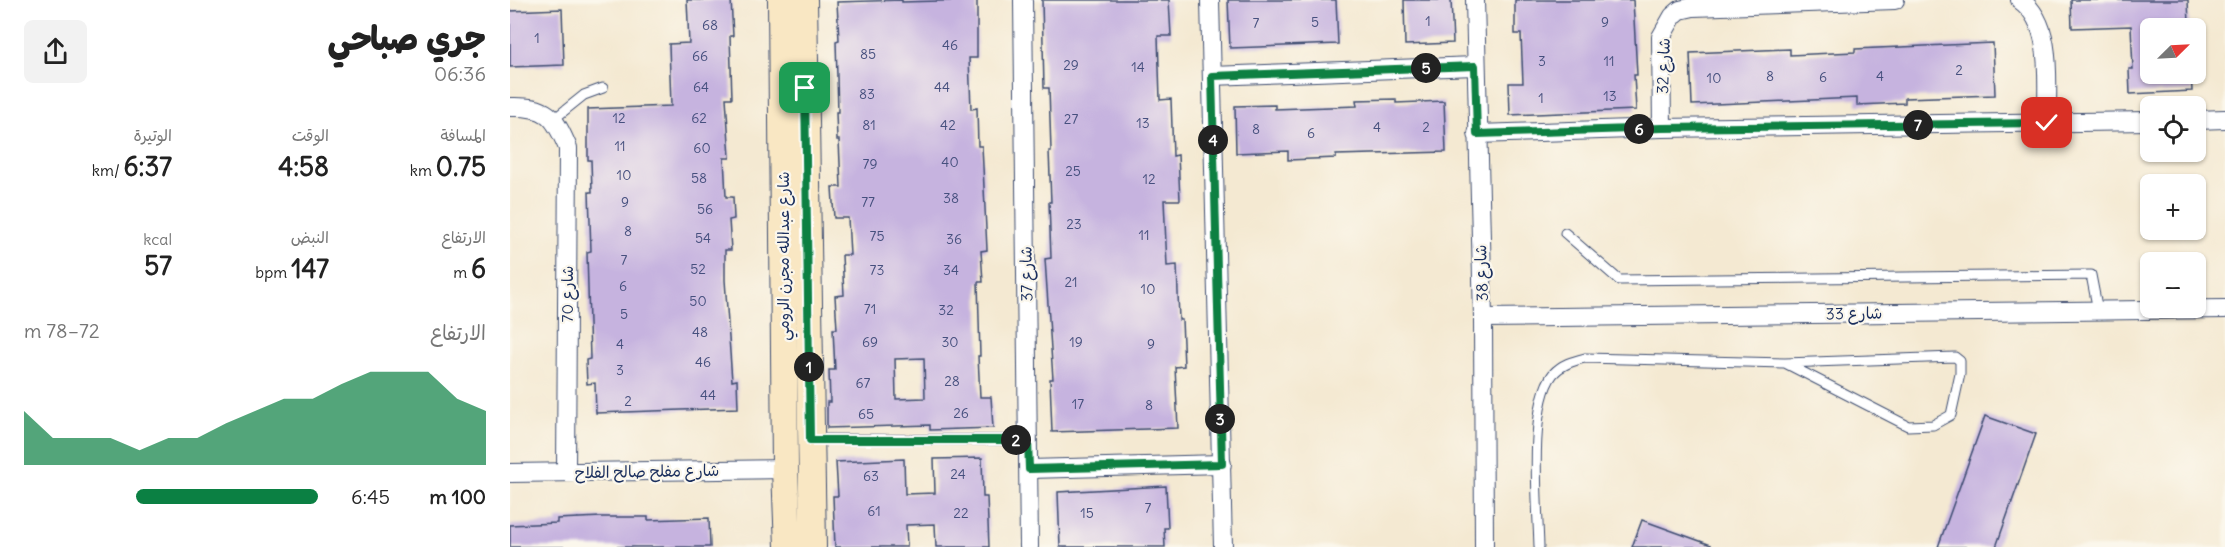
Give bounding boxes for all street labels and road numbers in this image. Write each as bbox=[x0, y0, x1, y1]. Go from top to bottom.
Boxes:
street label: شارع 32 bbox=[1652, 38, 1676, 95]
street label: شارع عبدالله مجرن الرومي bbox=[773, 171, 798, 341]
street label: شارع 38 bbox=[1470, 244, 1494, 302]
street label: شارع 37 bbox=[1016, 246, 1038, 302]
street label: شارع 70 bbox=[557, 266, 579, 322]
street label: شارع 33 bbox=[1826, 303, 1883, 325]
street label: شارع مفلح صالح الفلاح bbox=[574, 460, 720, 484]

